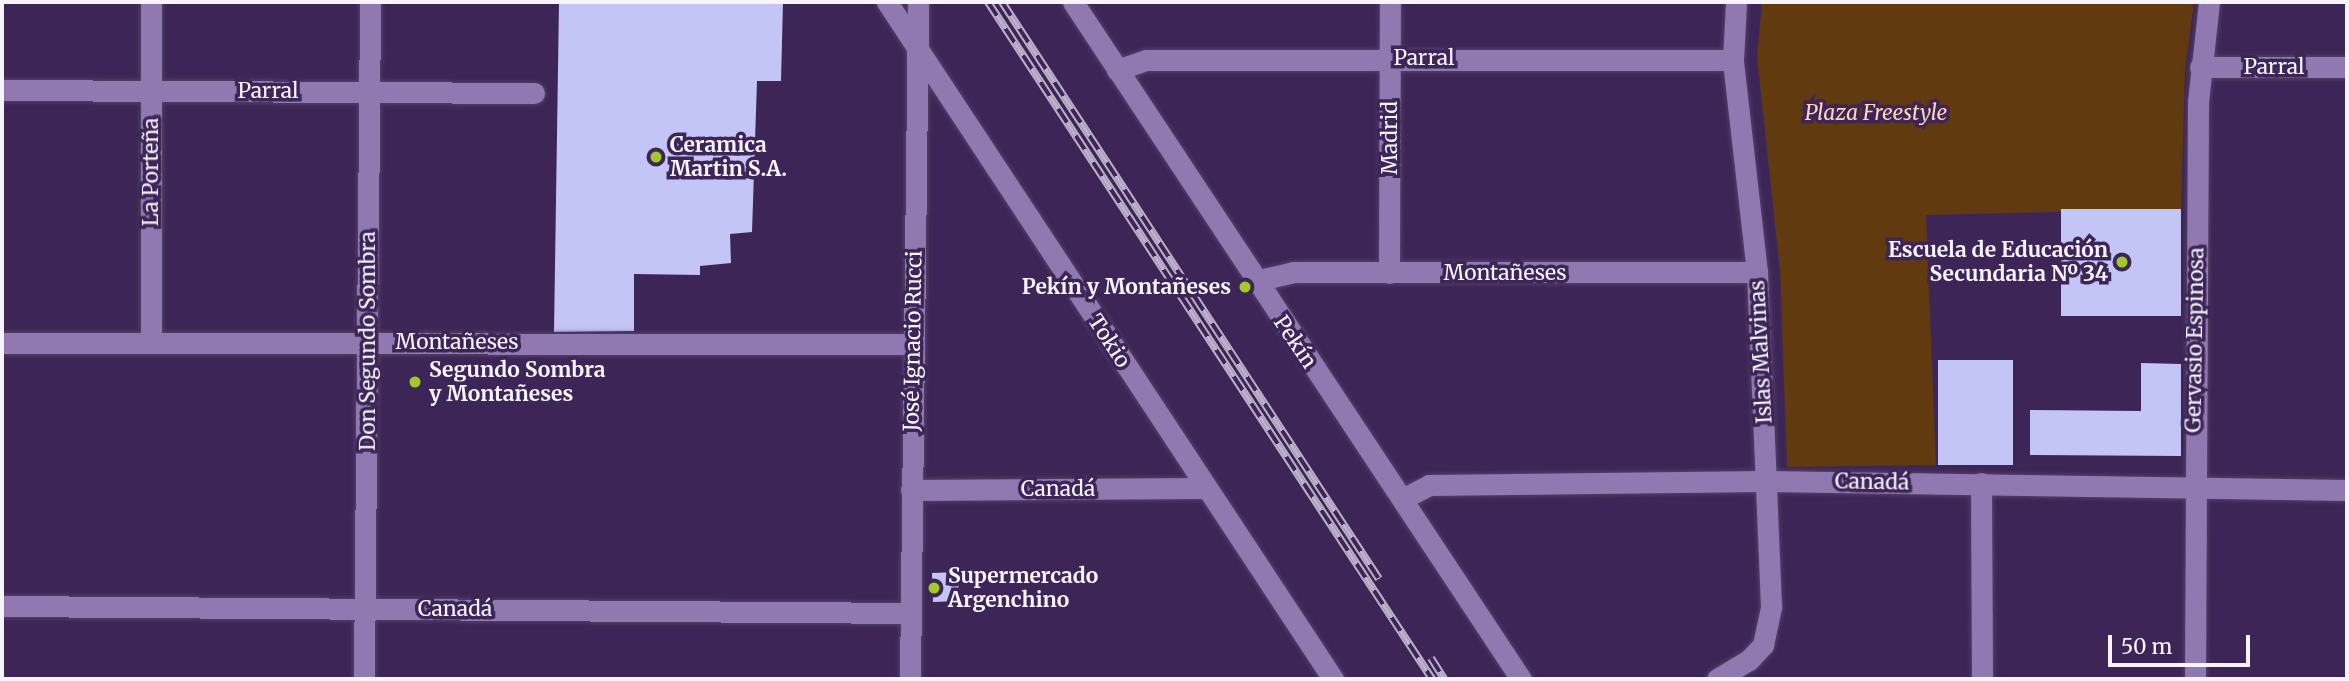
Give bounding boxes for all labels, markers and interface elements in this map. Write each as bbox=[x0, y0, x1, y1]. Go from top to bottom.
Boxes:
street label: Parral bbox=[1393, 45, 1455, 71]
street label: Parral bbox=[2243, 54, 2305, 80]
street label: Parral bbox=[237, 78, 299, 104]
park label: Plaza Freestyle bbox=[1805, 100, 1947, 126]
street label: Madrid bbox=[1377, 101, 1403, 175]
street label: La Porteña bbox=[138, 118, 164, 226]
place label: Ceramica Martin S.A. bbox=[670, 132, 787, 182]
marker: Ceramica Martin S.A. bbox=[648, 149, 664, 165]
street label: Don Segundo Sombra bbox=[355, 231, 381, 451]
place label: Escuela de Educación Secundaria Nº 34 bbox=[1888, 237, 2108, 287]
street label: Gervasio Espinosa bbox=[2181, 247, 2209, 433]
street label: José Ignacio Rucci bbox=[899, 250, 927, 432]
marker: Escuela de Educación Secundaria Nº 34 bbox=[2114, 254, 2130, 270]
street label: Montañeses bbox=[1444, 260, 1566, 286]
place label: Pekín y Montañeses bbox=[1022, 274, 1231, 300]
marker: Pekín y Montañeses bbox=[1237, 279, 1253, 295]
street label: Islas Malvinas bbox=[1745, 280, 1777, 424]
street label: Tokio bbox=[1083, 310, 1135, 372]
street label: Pekín bbox=[1268, 311, 1322, 373]
street label: Montañeses bbox=[396, 329, 518, 355]
place label: Segundo Sombra y Montañeses bbox=[429, 357, 605, 407]
marker: Segundo Sombra y Montañeses bbox=[407, 374, 423, 390]
street label: Canadá bbox=[1835, 469, 1909, 495]
street label: Canadá bbox=[1021, 476, 1095, 502]
place label: Supermercado Argenchino bbox=[948, 563, 1098, 613]
marker: Supermercado Argenchino bbox=[926, 580, 942, 596]
street label: Canadá bbox=[418, 596, 492, 622]
scale bar bbox=[2111, 622, 2253, 666]
text: 50 m bbox=[2121, 633, 2172, 660]

